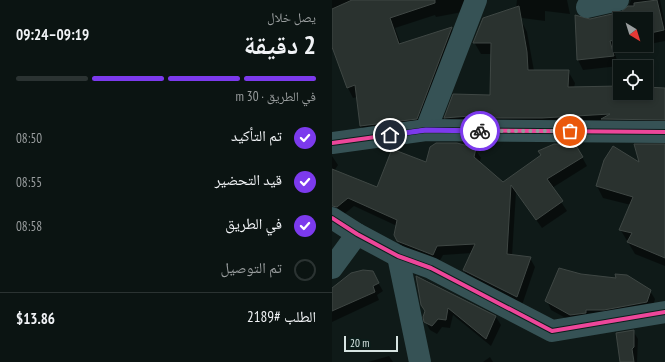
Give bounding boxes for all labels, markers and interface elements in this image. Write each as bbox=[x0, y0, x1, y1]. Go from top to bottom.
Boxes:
text: يصل خلال bbox=[267, 9, 316, 26]
north arrow bbox=[613, 12, 653, 52]
map controls bbox=[613, 12, 653, 100]
text: 09:19–09:24 bbox=[16, 25, 89, 44]
text: 2 دقيقة bbox=[244, 28, 316, 61]
button: locate bbox=[613, 60, 653, 100]
text: في الطريق · 30 m bbox=[236, 88, 316, 105]
courier bbox=[460, 111, 500, 151]
pin bbox=[553, 114, 587, 148]
pin bbox=[373, 118, 407, 152]
icon: bike bbox=[469, 120, 491, 142]
icon: bag bbox=[559, 120, 581, 142]
icon: home bbox=[379, 124, 401, 146]
text: تم التأكيد bbox=[231, 126, 282, 145]
icon: check bbox=[294, 127, 316, 149]
text: 08:50 bbox=[16, 130, 42, 147]
text: قيد التحضير bbox=[215, 170, 282, 189]
icon: check bbox=[294, 171, 316, 193]
text: 08:55 bbox=[16, 174, 42, 191]
text: في الطريق bbox=[225, 214, 282, 233]
icon: check bbox=[294, 215, 316, 237]
text: 08:58 bbox=[16, 218, 42, 235]
text: تم التوصيل bbox=[221, 258, 282, 277]
text: الطلب #2189 bbox=[247, 307, 316, 326]
text: $13.86 bbox=[16, 309, 55, 328]
scale bar bbox=[344, 334, 398, 353]
text: 20 m bbox=[350, 336, 369, 350]

